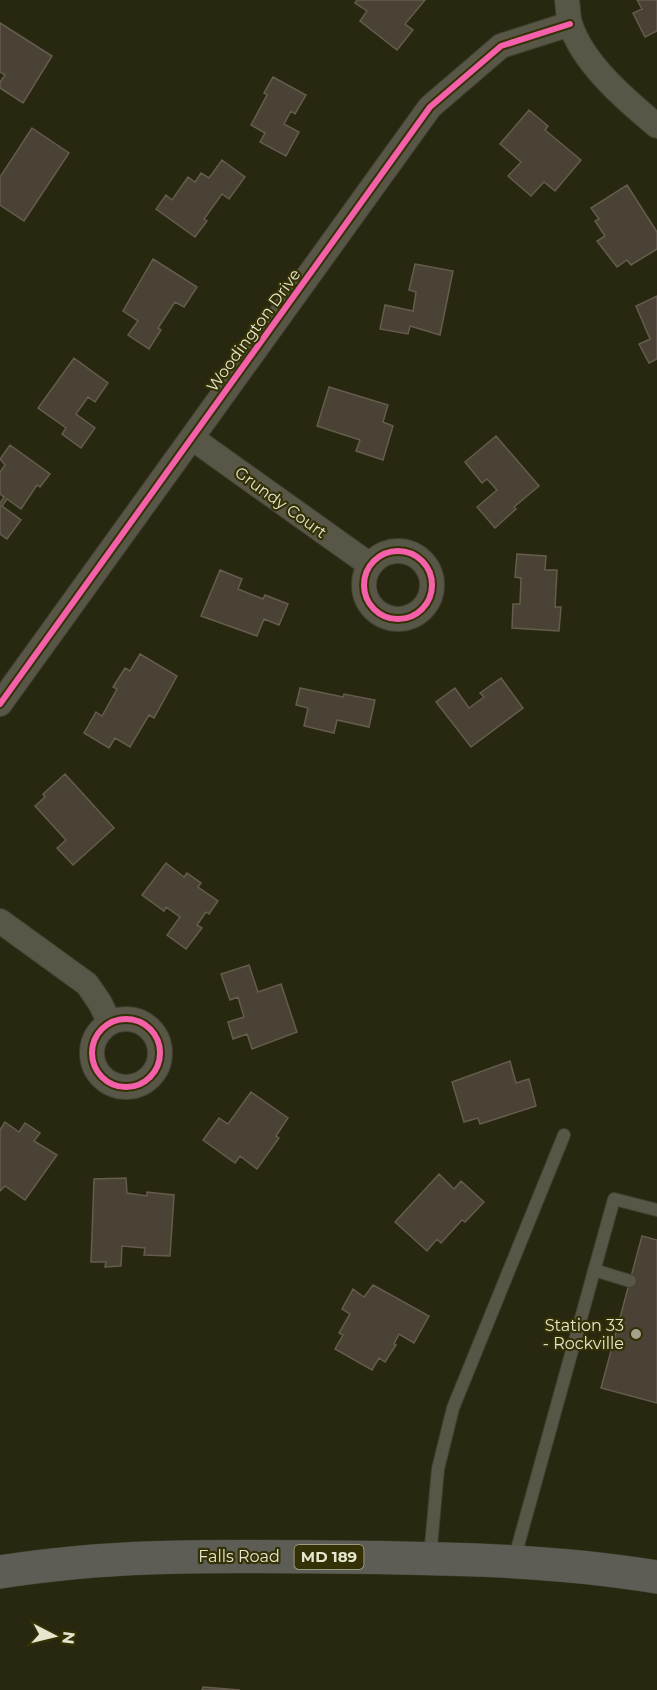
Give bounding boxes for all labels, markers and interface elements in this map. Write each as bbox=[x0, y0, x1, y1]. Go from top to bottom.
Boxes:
street label: Woodington Drive bbox=[203, 265, 304, 395]
street label: Grundy Court bbox=[231, 463, 331, 542]
place label: Station 33 - Rockville bbox=[543, 1316, 624, 1353]
marker: Station 33 - Rockville bbox=[629, 1327, 643, 1341]
road number: MD 189 bbox=[294, 1545, 364, 1569]
street label: Falls Road bbox=[198, 1547, 280, 1566]
north arrow bbox=[24, 1606, 84, 1666]
text: N bbox=[58, 1630, 79, 1645]

